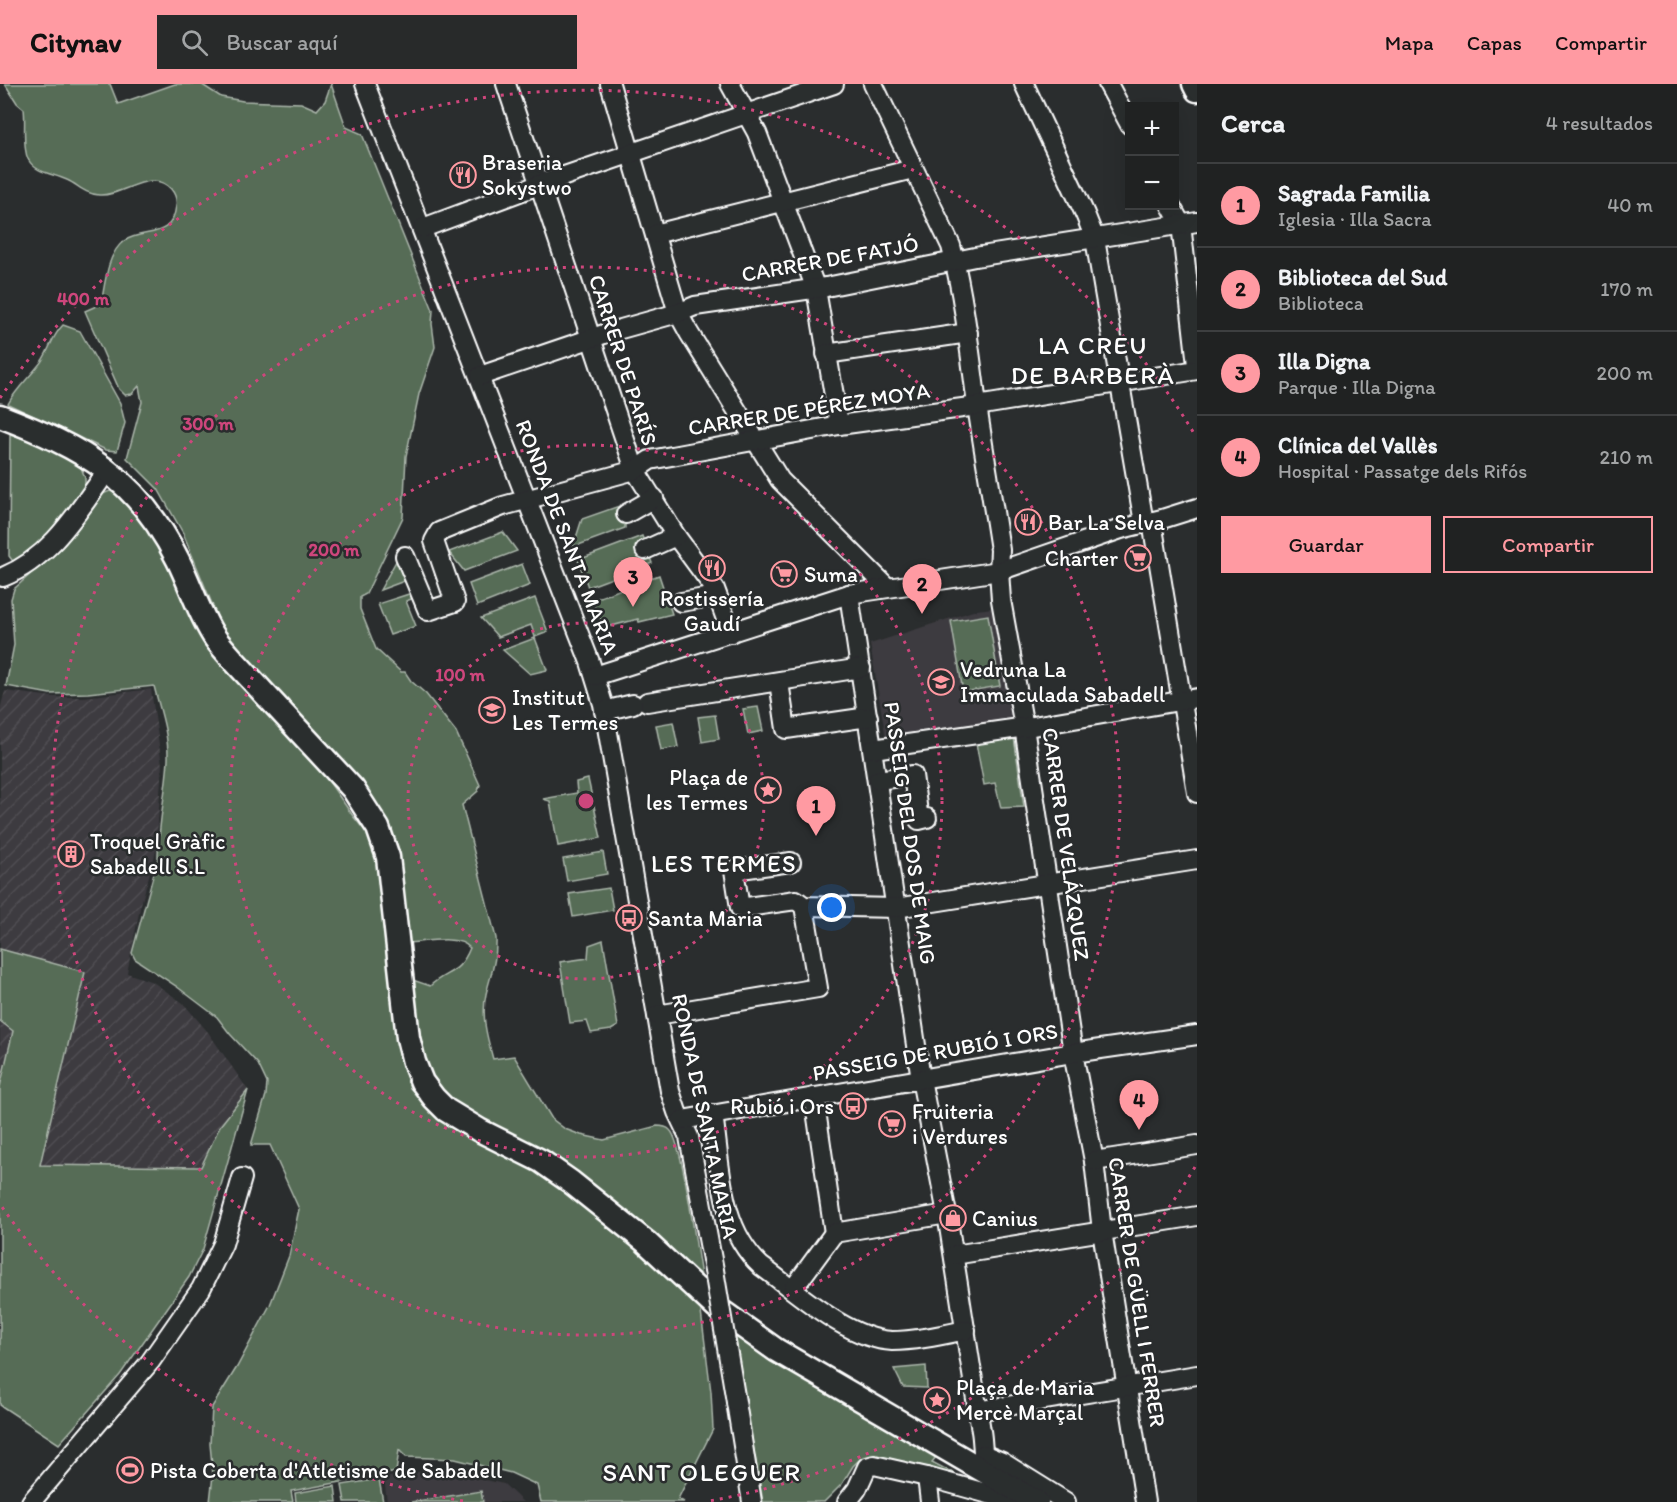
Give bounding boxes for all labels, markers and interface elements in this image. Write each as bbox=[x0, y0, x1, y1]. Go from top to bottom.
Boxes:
search box bbox=[157, 15, 577, 69]
text: Citynav bbox=[30, 25, 121, 59]
icon: search bbox=[178, 26, 211, 59]
text: Buscar aquí bbox=[226, 29, 338, 56]
text: Mapa bbox=[1385, 30, 1434, 55]
text: Capas bbox=[1467, 30, 1522, 55]
text: Compartir bbox=[1555, 30, 1647, 55]
map controls bbox=[1125, 102, 1179, 210]
button: + bbox=[1125, 102, 1179, 156]
text: Cerca bbox=[1221, 107, 1285, 139]
text: 4 resultados bbox=[1546, 111, 1653, 135]
place label: Braseria Sokystwo bbox=[482, 149, 572, 201]
button: − bbox=[1125, 156, 1179, 210]
restaurant icon: Braseria Sokystwo bbox=[448, 160, 478, 190]
text: Sagrada Familia bbox=[1278, 180, 1430, 207]
text: 1 bbox=[1236, 193, 1245, 217]
text: 40 m bbox=[1607, 193, 1653, 217]
text: Iglesia · Illa Sacra bbox=[1278, 207, 1432, 231]
street label: CARRER DE FATJÓ bbox=[739, 230, 921, 288]
text: Biblioteca del Sud bbox=[1278, 264, 1447, 291]
street label: CARRER DE PARÍS bbox=[583, 271, 663, 449]
text: 2 bbox=[1235, 277, 1246, 301]
text: 170 m bbox=[1600, 277, 1653, 301]
text: 400 m bbox=[57, 288, 110, 310]
text: Biblioteca bbox=[1278, 291, 1364, 315]
district label: LA CREU DE BARBERÀ bbox=[1011, 329, 1175, 391]
text: Illa Digna bbox=[1278, 348, 1370, 375]
text: 3 bbox=[1235, 361, 1246, 385]
text: 200 m bbox=[1597, 361, 1653, 385]
text: Parque · Illa Digna bbox=[1278, 375, 1436, 399]
street label: CARRER DE PÉREZ MOYA bbox=[686, 377, 932, 441]
text: 300 m bbox=[182, 413, 234, 435]
street label: RONDA DE SANTA MARIA bbox=[510, 416, 624, 658]
text: Clínica del Vallès bbox=[1278, 432, 1438, 459]
text: 4 bbox=[1234, 445, 1247, 469]
text: 210 m bbox=[1600, 445, 1653, 469]
text: Hospital · Passatge dels Rifós bbox=[1278, 459, 1527, 483]
restaurant icon: Bar La Selva bbox=[1013, 507, 1043, 537]
place label: Bar La Selva bbox=[1048, 509, 1166, 536]
button: Guardar bbox=[1221, 516, 1431, 573]
button: Compartir bbox=[1443, 516, 1653, 573]
text: 200 m bbox=[309, 539, 360, 561]
supermarket icon: Charter bbox=[1123, 543, 1153, 573]
place label: Charter bbox=[1045, 545, 1118, 572]
restaurant icon: Rostissería Gaudí bbox=[697, 553, 727, 583]
pin: 3 bbox=[614, 558, 652, 607]
supermarket icon: Suma bbox=[769, 559, 799, 589]
place label: Suma bbox=[804, 561, 858, 588]
pin: 2 bbox=[902, 564, 942, 614]
place label: Rostissería Gaudí bbox=[660, 585, 764, 637]
place label: Vedruna La Immaculada Sabadell bbox=[960, 656, 1165, 708]
text: 100 m bbox=[435, 664, 486, 686]
school or university icon: Vedruna La Immaculada Sabadell bbox=[926, 667, 956, 697]
place label: Institut Les Termes bbox=[512, 684, 618, 736]
school or university icon: Institut Les Termes bbox=[477, 695, 507, 725]
street label: PASSEIG DEL DOS DE MAIG bbox=[878, 700, 942, 966]
street label: CARRER DE VELÁZQUEZ bbox=[1036, 726, 1096, 963]
place label: Plaça de les Termes bbox=[646, 764, 748, 816]
place icon: Plaça de les Termes bbox=[753, 775, 783, 805]
pin: 1 bbox=[796, 786, 836, 836]
centre of rings bbox=[576, 791, 596, 811]
place label: Troquel Gràfic Sabadell S.L bbox=[90, 828, 225, 880]
building icon: Troquel Gràfic Sabadell S.L bbox=[56, 839, 86, 869]
district label: LES TERMES bbox=[651, 849, 797, 878]
your location bbox=[817, 893, 846, 922]
bus stop icon: Santa Maria bbox=[614, 903, 644, 933]
place label: Santa Maria bbox=[648, 905, 763, 932]
street label: RONDA DE SANTA MARIA bbox=[666, 991, 744, 1241]
street label: PASSEIG DE RUBIÓ I ORS bbox=[810, 1017, 1060, 1087]
pin: 4 bbox=[1120, 1080, 1158, 1130]
bus stop icon: Rubió i Ors bbox=[838, 1091, 868, 1121]
place label: Rubió i Ors bbox=[730, 1093, 834, 1120]
place label: Fruiteria i Verdures bbox=[912, 1098, 1008, 1150]
supermarket icon: Fruiteria i Verdures bbox=[877, 1109, 907, 1139]
street label: CARRER DE GÜELL I FERRER bbox=[1102, 1155, 1172, 1429]
shop icon: Canius bbox=[938, 1203, 968, 1233]
place label: Canius bbox=[972, 1205, 1038, 1232]
place label: Plaça de Maria Mercè Marçal bbox=[956, 1374, 1095, 1426]
place icon: Plaça de Maria Mercè Marçal bbox=[922, 1385, 952, 1415]
sports icon: Pista Coberta d'Atletisme de Sabadell bbox=[115, 1455, 145, 1485]
district label: SANT OLEGUER bbox=[603, 1456, 801, 1488]
place label: Pista Coberta d'Atletisme de Sabadell bbox=[150, 1457, 502, 1484]

